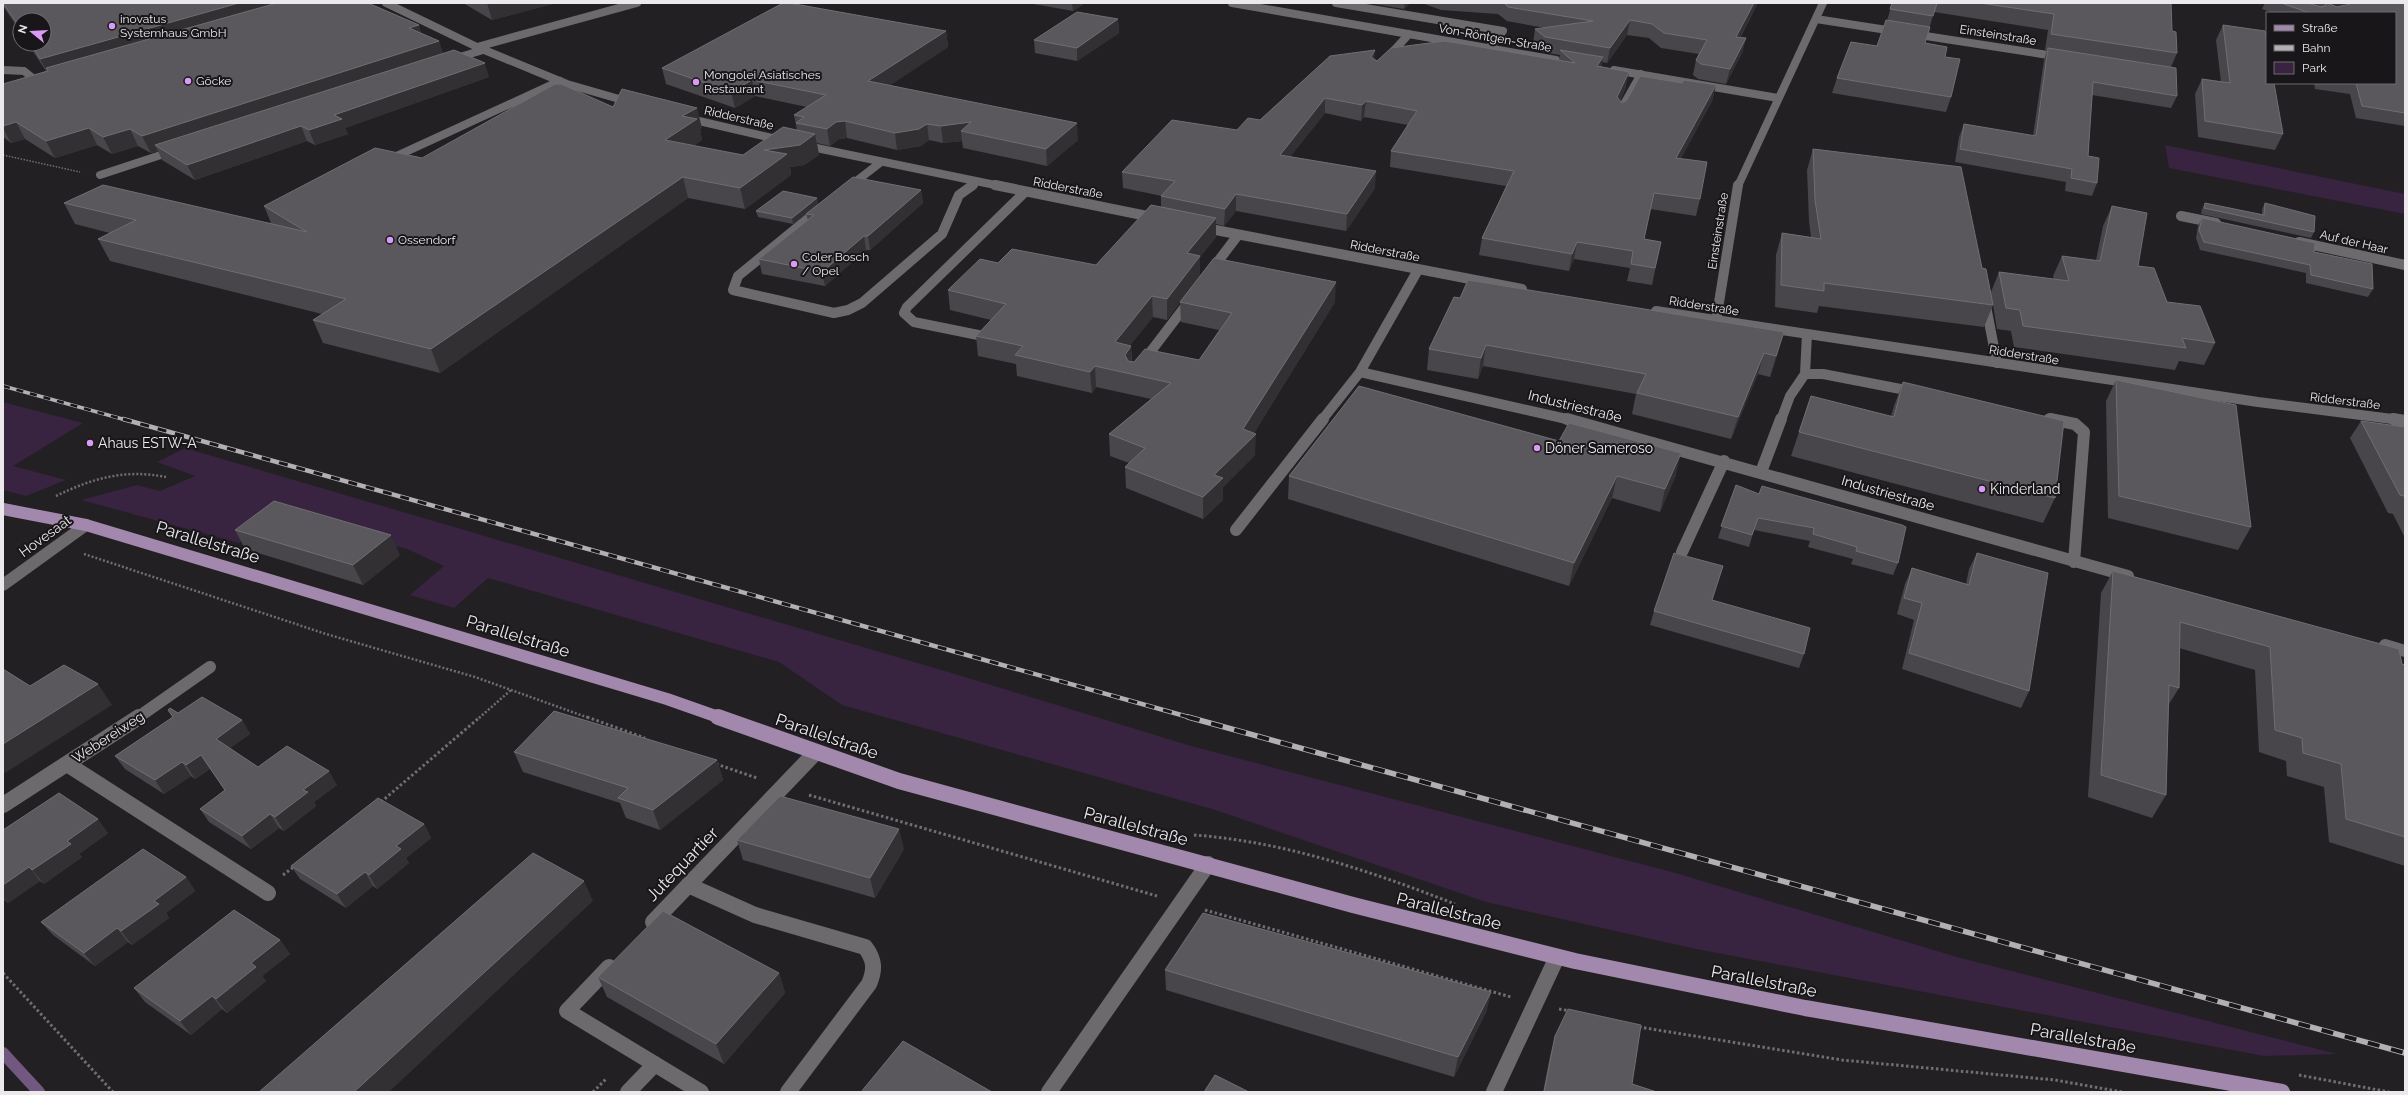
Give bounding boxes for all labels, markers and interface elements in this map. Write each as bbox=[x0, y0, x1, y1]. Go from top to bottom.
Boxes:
north arrow bbox=[12, 12, 52, 52]
place label: inovatus Systemhaus GmbH bbox=[120, 12, 227, 40]
legend bbox=[2266, 12, 2396, 84]
marker: inovatus Systemhaus GmbH bbox=[107, 21, 117, 31]
street label: Von-Röntgen-Straße bbox=[1438, 21, 1552, 55]
text: Straße bbox=[2302, 21, 2338, 35]
street label: Einsteinstraße bbox=[1959, 22, 2037, 48]
text: N bbox=[15, 23, 30, 35]
text: Bahn bbox=[2302, 41, 2331, 55]
text: Park bbox=[2302, 61, 2327, 75]
place label: Mongolei Asiatisches Restaurant bbox=[704, 68, 821, 96]
place label: Göcke bbox=[196, 74, 231, 88]
marker: Göcke bbox=[183, 76, 193, 86]
marker: Mongolei Asiatisches Restaurant bbox=[691, 77, 701, 87]
street label: Ridderstraße bbox=[703, 103, 775, 133]
street label: Ridderstraße bbox=[1032, 174, 1104, 202]
street label: Einsteinstraße bbox=[1705, 192, 1731, 270]
street label: Auf der Haar bbox=[2319, 227, 2390, 257]
place label: Ossendorf bbox=[398, 233, 456, 247]
marker: Ossendorf bbox=[385, 235, 395, 245]
street label: Ridderstraße bbox=[1349, 237, 1421, 265]
place label: Coler Bosch / Opel bbox=[802, 250, 869, 278]
marker: Coler Bosch / Opel bbox=[789, 259, 799, 269]
street label: Ridderstraße bbox=[1668, 294, 1740, 318]
street label: Ridderstraße bbox=[1988, 343, 2060, 367]
street label: Industriestraße bbox=[1526, 387, 1624, 425]
street label: Ridderstraße bbox=[2309, 390, 2381, 412]
place label: Ahaus ESTW-A bbox=[98, 435, 197, 451]
marker: Ahaus ESTW-A bbox=[85, 438, 95, 448]
place label: Döner Sameroso bbox=[1545, 440, 1653, 456]
marker: Döner Sameroso bbox=[1532, 443, 1542, 453]
street label: Industriestraße bbox=[1840, 472, 1936, 514]
place label: Kinderland bbox=[1990, 481, 2060, 497]
marker: Kinderland bbox=[1977, 484, 1987, 494]
street label: Hovesaat bbox=[16, 512, 74, 560]
street label: Parallelstraße bbox=[154, 517, 262, 567]
street label: Parallelstraße bbox=[464, 611, 572, 661]
street label: Webereiweg bbox=[69, 708, 147, 766]
street label: Parallelstraße bbox=[773, 709, 881, 763]
street label: Parallelstraße bbox=[1082, 802, 1190, 850]
street label: Jutequartier bbox=[642, 823, 722, 905]
street label: Parallelstraße bbox=[1395, 888, 1503, 934]
street label: Parallelstraße bbox=[1709, 961, 1819, 1001]
street label: Parallelstraße bbox=[2028, 1019, 2138, 1057]

